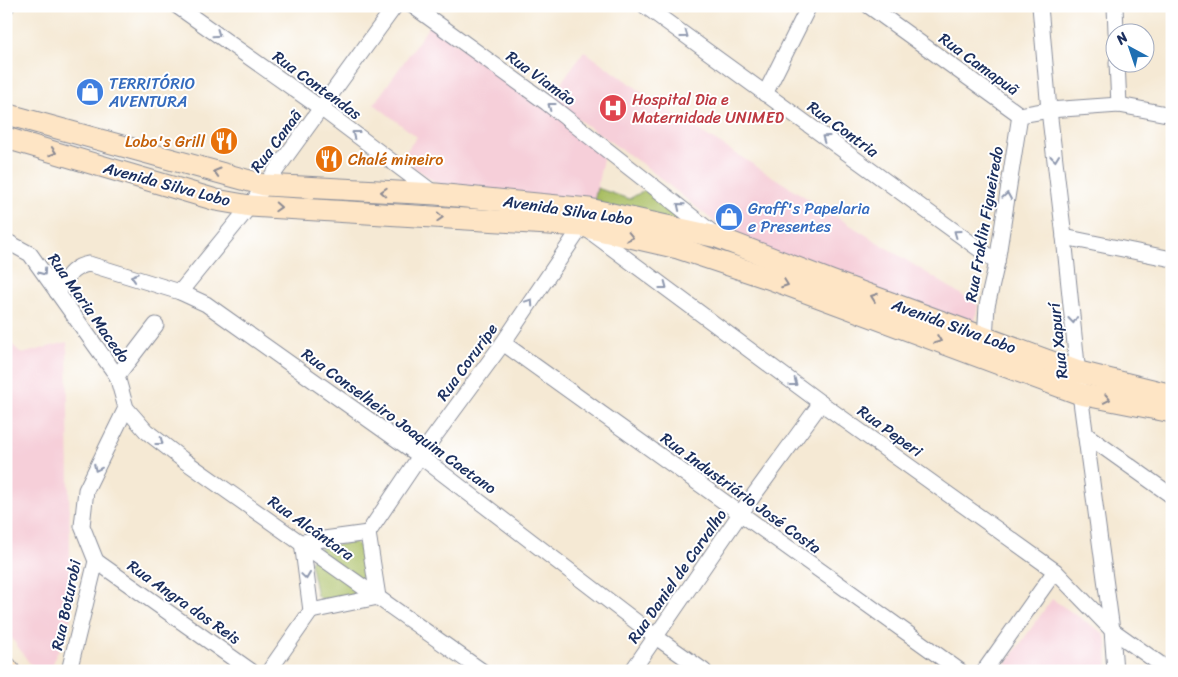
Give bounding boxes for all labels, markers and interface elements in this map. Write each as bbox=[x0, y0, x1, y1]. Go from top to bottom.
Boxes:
north arrow bbox=[1106, 22, 1156, 72]
street label: Rua Camapuã bbox=[933, 25, 1026, 104]
text: N bbox=[1109, 26, 1134, 52]
one-way arrow bbox=[211, 28, 220, 37]
one-way arrow bbox=[679, 29, 689, 38]
street label: Rua Contendas bbox=[266, 42, 368, 128]
street label: Rua Viamão bbox=[500, 42, 582, 114]
place label: TERRITÓRIO AVENTURA bbox=[108, 69, 195, 116]
shop icon: TERRITÓRIO AVENTURA bbox=[75, 77, 105, 107]
place label: Hospital Dia e Maternidade UNIMED bbox=[632, 85, 784, 132]
hospital icon: Hospital Dia e Maternidade UNIMED bbox=[598, 93, 628, 123]
street label: Rua Contria bbox=[801, 93, 886, 166]
street label: Rua Canaã bbox=[242, 102, 310, 179]
one-way arrow bbox=[548, 104, 557, 112]
restaurant icon: Lobo's Grill bbox=[209, 126, 239, 156]
place label: Lobo's Grill bbox=[125, 127, 205, 156]
one-way arrow bbox=[351, 131, 361, 140]
one-way arrow bbox=[821, 135, 831, 144]
restaurant icon: Chalé mineiro bbox=[314, 144, 344, 174]
street label: Rua Fraklin Figueiredo bbox=[956, 144, 1012, 304]
place label: Chalé mineiro bbox=[348, 145, 444, 174]
one-way arrow bbox=[48, 147, 57, 157]
street label: Avenida Silva Lobo bbox=[99, 153, 234, 215]
one-way arrow bbox=[1049, 155, 1060, 163]
one-way arrow bbox=[214, 168, 222, 178]
one-way arrow bbox=[379, 186, 387, 197]
street label: Avenida Silva Lobo bbox=[500, 186, 635, 233]
one-way arrow bbox=[1002, 192, 1012, 201]
place label: Graff's Papelaria e Presentes bbox=[748, 194, 870, 241]
one-way arrow bbox=[274, 202, 282, 213]
shop icon: Graff's Papelaria e Presentes bbox=[714, 202, 744, 232]
one-way arrow bbox=[676, 203, 685, 212]
one-way arrow bbox=[436, 212, 444, 223]
one-way arrow bbox=[953, 230, 963, 239]
one-way arrow bbox=[625, 231, 634, 242]
street label: Rua Maria Macedo bbox=[40, 247, 138, 369]
one-way arrow bbox=[37, 266, 46, 276]
one-way arrow bbox=[130, 273, 138, 283]
one-way arrow bbox=[780, 278, 789, 288]
one-way arrow bbox=[658, 280, 668, 289]
street label: Avenida Silva Lobo bbox=[887, 290, 1020, 362]
one-way arrow bbox=[870, 293, 879, 303]
one-way arrow bbox=[524, 299, 533, 308]
street label: Rua Xapurí bbox=[1039, 299, 1076, 380]
one-way arrow bbox=[1067, 316, 1078, 324]
street label: Rua Coruripe bbox=[429, 317, 506, 407]
one-way arrow bbox=[933, 334, 942, 344]
street label: Rua Conselheiro Joaquim Caetano bbox=[295, 340, 503, 502]
one-way arrow bbox=[788, 377, 798, 386]
one-way arrow bbox=[1103, 393, 1112, 404]
street label: Rua Peperi bbox=[851, 397, 929, 465]
street label: Rua Industriário José Costa bbox=[654, 424, 828, 562]
one-way arrow bbox=[154, 437, 163, 445]
one-way arrow bbox=[93, 463, 103, 472]
street label: Rua Alcântara bbox=[262, 487, 361, 569]
street label: Rua Daniel de Carvalho bbox=[619, 502, 735, 650]
street label: Rua Angra dos Reis bbox=[121, 552, 247, 652]
street label: Rua Boturobi bbox=[42, 556, 90, 653]
one-way arrow bbox=[300, 572, 311, 580]

